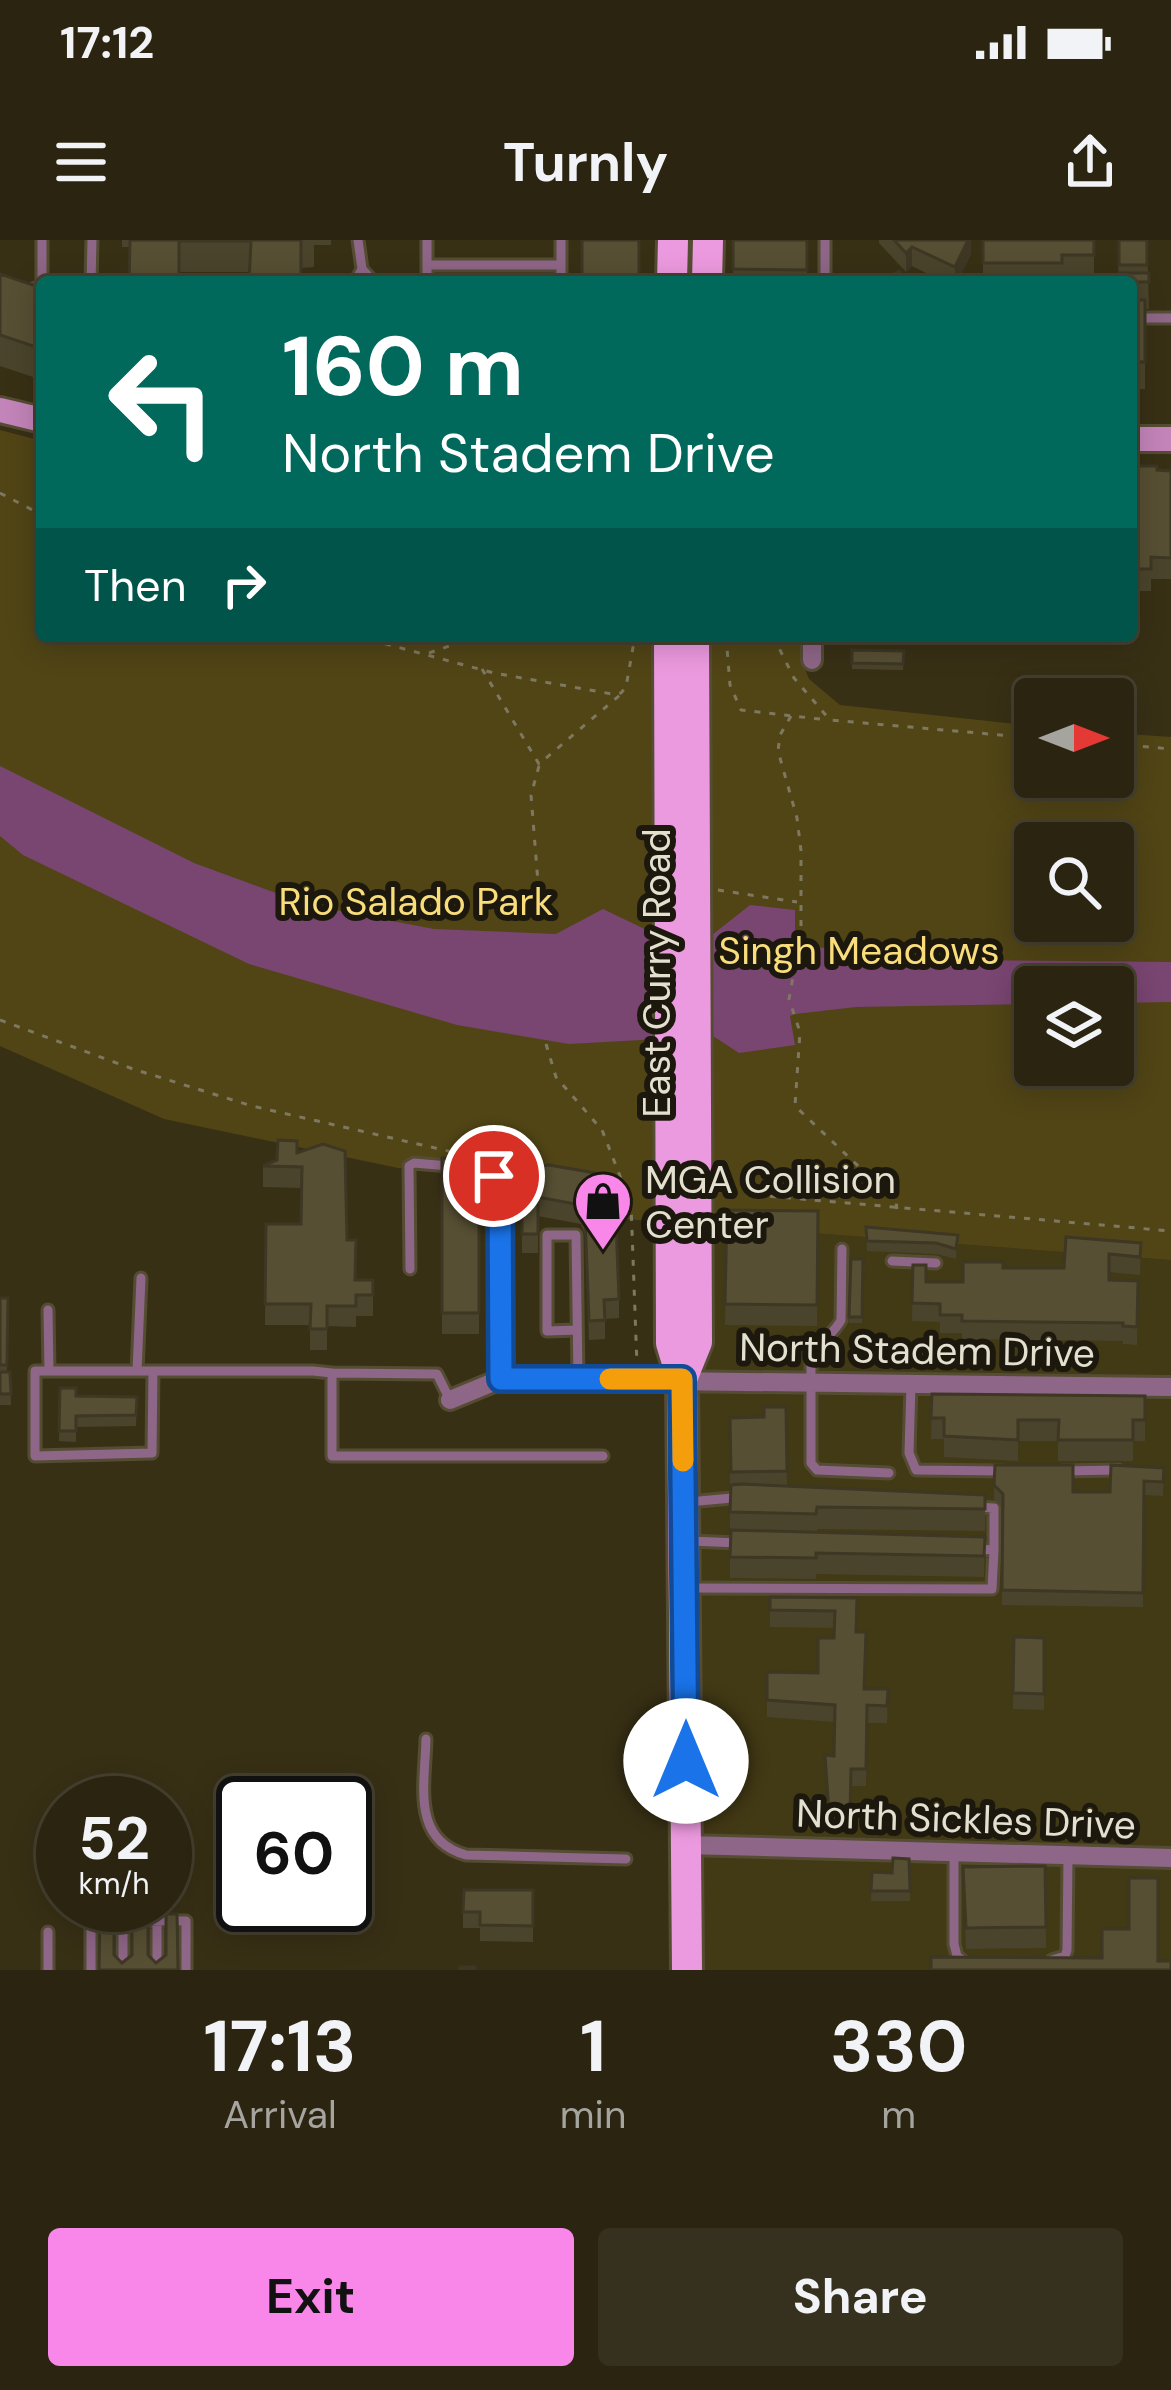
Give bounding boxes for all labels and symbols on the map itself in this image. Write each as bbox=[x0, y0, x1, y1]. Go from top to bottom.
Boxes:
north arrow bbox=[1014, 678, 1134, 798]
street label: East Curry Road bbox=[631, 828, 682, 1118]
park label: Rio Salado Park bbox=[279, 876, 553, 927]
park label: Singh Meadows bbox=[718, 925, 1000, 976]
pin bbox=[443, 1125, 545, 1227]
place label: MGA Collision Center bbox=[645, 1154, 896, 1250]
shop icon: MGA Collision Center bbox=[572, 1170, 634, 1252]
street label: North Stadem Drive bbox=[739, 1321, 1095, 1379]
position arrow bbox=[623, 1698, 749, 1824]
speed limit sign: 60 bbox=[216, 1776, 372, 1932]
street label: North Sickles Drive bbox=[795, 1788, 1137, 1850]

